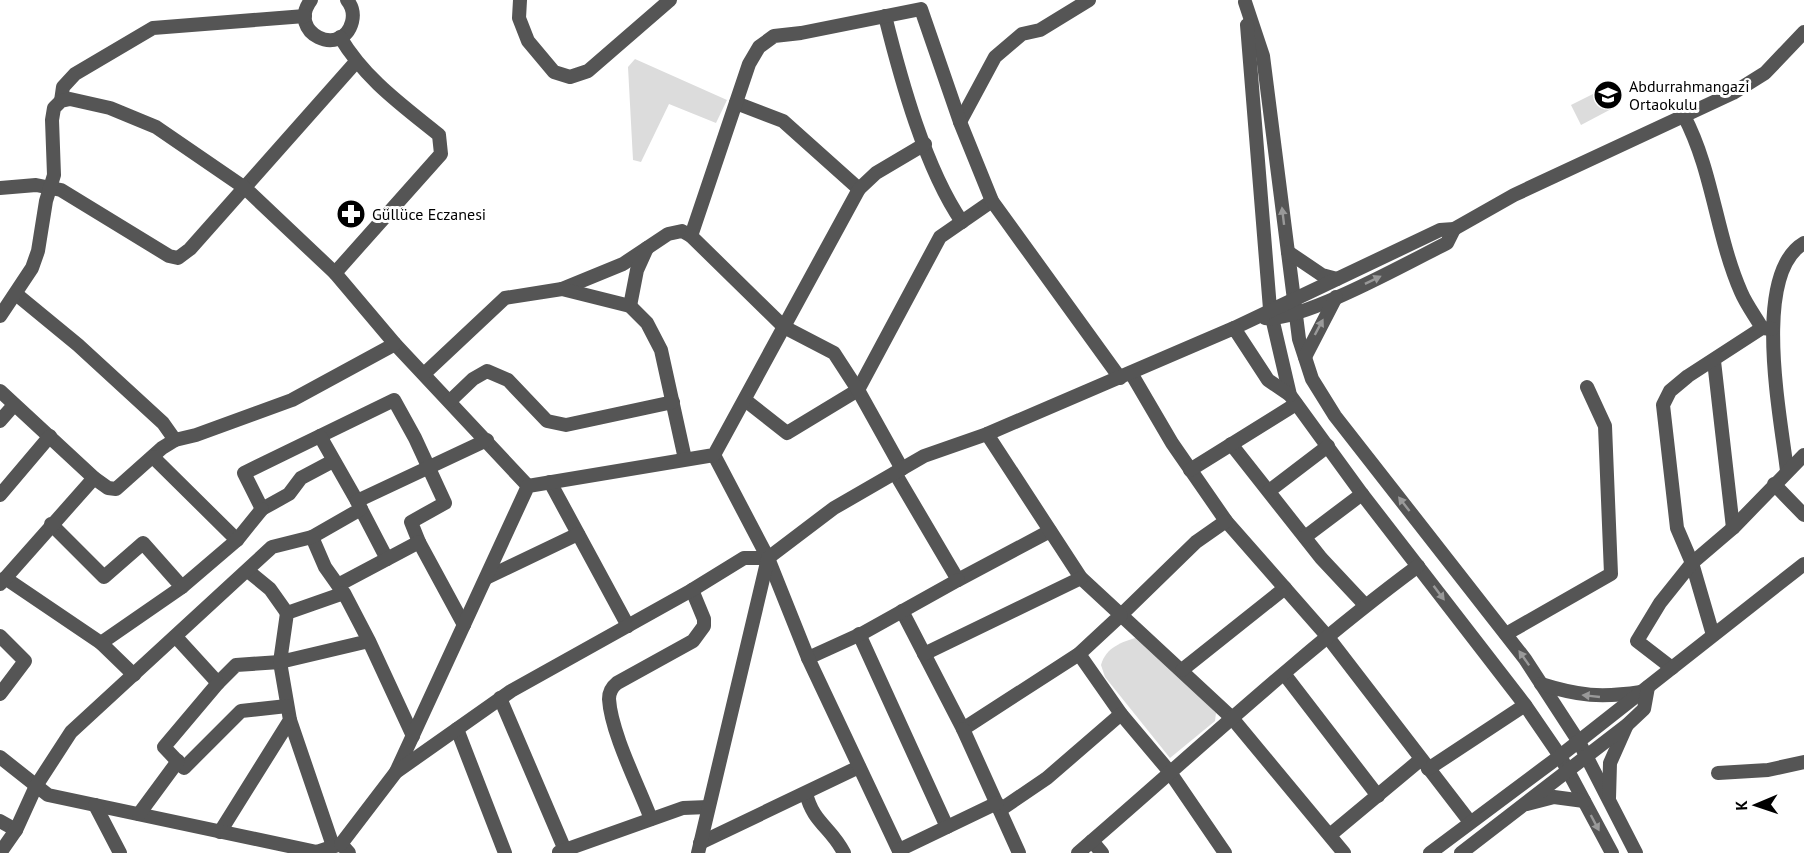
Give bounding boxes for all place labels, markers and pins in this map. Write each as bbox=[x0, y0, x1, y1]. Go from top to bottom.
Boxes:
place label: Abdurrahmangazi Ortaokulu bbox=[1629, 76, 1749, 114]
school or university icon: Abdurrahmangazi Ortaokulu bbox=[1592, 79, 1624, 111]
pharmacy icon: Güllüce Eczanesi bbox=[335, 198, 367, 230]
place label: Güllüce Eczanesi bbox=[372, 204, 486, 224]

